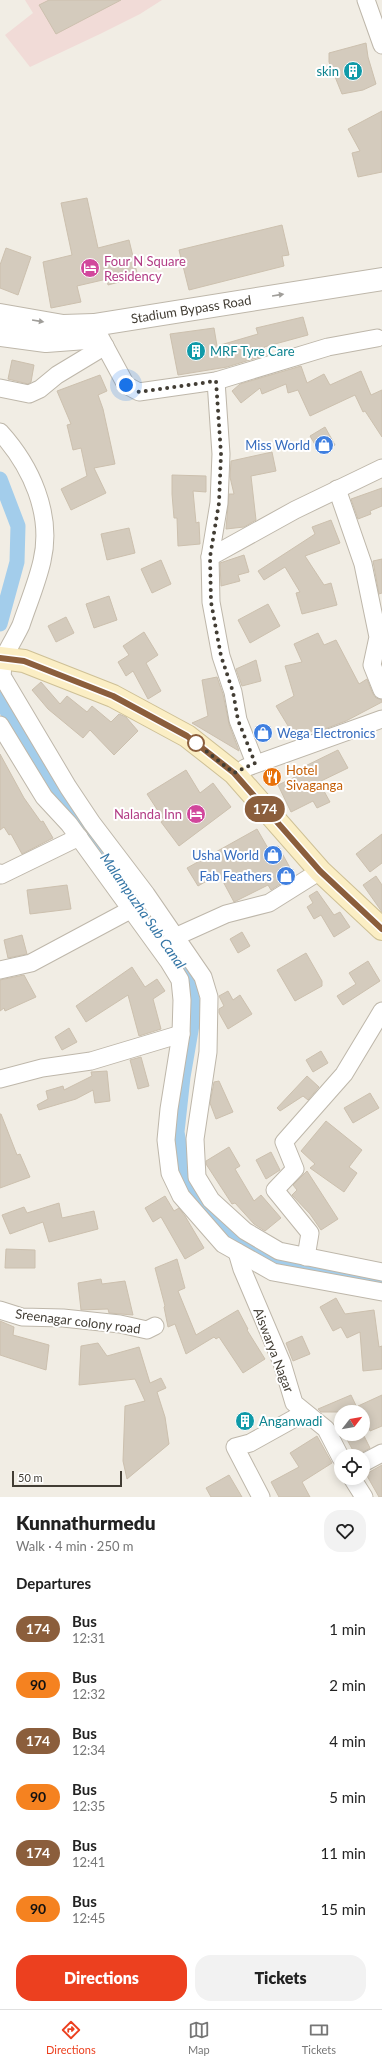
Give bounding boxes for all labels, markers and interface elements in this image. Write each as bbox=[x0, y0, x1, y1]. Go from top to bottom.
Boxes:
building icon: skin bbox=[342, 60, 364, 82]
place label: skin bbox=[316, 63, 339, 79]
place label: Four N Square Residency bbox=[104, 253, 186, 284]
hotel icon: Four N Square Residency bbox=[79, 257, 101, 279]
street label: Stadium Bypass Road bbox=[130, 292, 252, 326]
one-way arrow bbox=[272, 292, 284, 298]
one-way arrow bbox=[32, 319, 45, 325]
building icon: MRF Tyre Care bbox=[185, 340, 207, 362]
place label: MRF Tyre Care bbox=[210, 343, 295, 359]
your location bbox=[116, 375, 136, 395]
shop icon: Miss World bbox=[313, 434, 335, 456]
place label: Miss World bbox=[245, 437, 310, 453]
shop icon: Wega Electronics bbox=[252, 722, 274, 744]
place label: Wega Electronics bbox=[277, 725, 376, 741]
unlabelled marker bbox=[187, 734, 205, 752]
place label: Hotel Sivaganga bbox=[286, 762, 343, 793]
restaurant icon: Hotel Sivaganga bbox=[261, 766, 283, 788]
line badge: 174 bbox=[242, 796, 288, 822]
text: 174 bbox=[253, 800, 277, 817]
hotel icon: Nalanda Inn bbox=[185, 803, 207, 825]
place label: Nalanda Inn bbox=[114, 806, 182, 822]
shop icon: Usha World bbox=[262, 844, 284, 866]
place label: Usha World bbox=[192, 847, 259, 863]
water label: Malampuzha Sub Canal bbox=[97, 850, 190, 972]
shop icon: Fab Feathers bbox=[275, 865, 297, 887]
place label: Fab Feathers bbox=[199, 868, 272, 884]
street label: Sreenagar colony road bbox=[14, 1305, 142, 1337]
street label: Aiswarya Nagar bbox=[251, 1305, 298, 1395]
north arrow bbox=[334, 1405, 370, 1441]
map controls bbox=[334, 1405, 370, 1485]
building icon: Anganwadi bbox=[234, 1410, 256, 1432]
place label: Anganwadi bbox=[259, 1413, 322, 1429]
button: locate bbox=[334, 1449, 370, 1485]
scale bar bbox=[12, 1469, 122, 1488]
text: 50 m bbox=[18, 1471, 43, 1484]
button: heart bbox=[324, 1510, 366, 1552]
text: Kunnathurmedu bbox=[16, 1511, 155, 1534]
text: Walk · 4 min · 250 m bbox=[16, 1538, 134, 1554]
text: Departures bbox=[16, 1574, 91, 1592]
text: Bus bbox=[72, 1612, 97, 1630]
text: 174 bbox=[26, 1620, 50, 1637]
text: 1 min bbox=[329, 1620, 366, 1638]
text: 12:31 bbox=[72, 1630, 105, 1646]
text: Bus bbox=[72, 1668, 97, 1686]
text: 90 bbox=[30, 1676, 46, 1693]
text: 2 min bbox=[329, 1676, 366, 1694]
text: 12:32 bbox=[72, 1686, 105, 1702]
text: Bus bbox=[72, 1724, 97, 1742]
text: 174 bbox=[26, 1732, 50, 1749]
text: 4 min bbox=[329, 1732, 366, 1750]
text: 12:34 bbox=[72, 1742, 105, 1758]
text: Bus bbox=[72, 1780, 97, 1798]
text: 90 bbox=[30, 1788, 46, 1805]
text: 5 min bbox=[329, 1788, 366, 1806]
text: 12:35 bbox=[72, 1798, 105, 1814]
text: Bus bbox=[72, 1836, 97, 1854]
text: 174 bbox=[26, 1844, 50, 1861]
text: 11 min bbox=[320, 1844, 366, 1862]
text: 12:41 bbox=[72, 1854, 105, 1870]
text: Bus bbox=[72, 1892, 97, 1910]
text: 90 bbox=[30, 1900, 46, 1917]
text: 15 min bbox=[320, 1900, 366, 1918]
text: 12:45 bbox=[72, 1910, 105, 1926]
button: Directions bbox=[16, 1955, 187, 2001]
button: Tickets bbox=[195, 1955, 366, 2001]
tab: Directions bbox=[46, 2019, 96, 2056]
tab: Map bbox=[188, 2019, 210, 2056]
tab: Tickets bbox=[302, 2019, 336, 2056]

